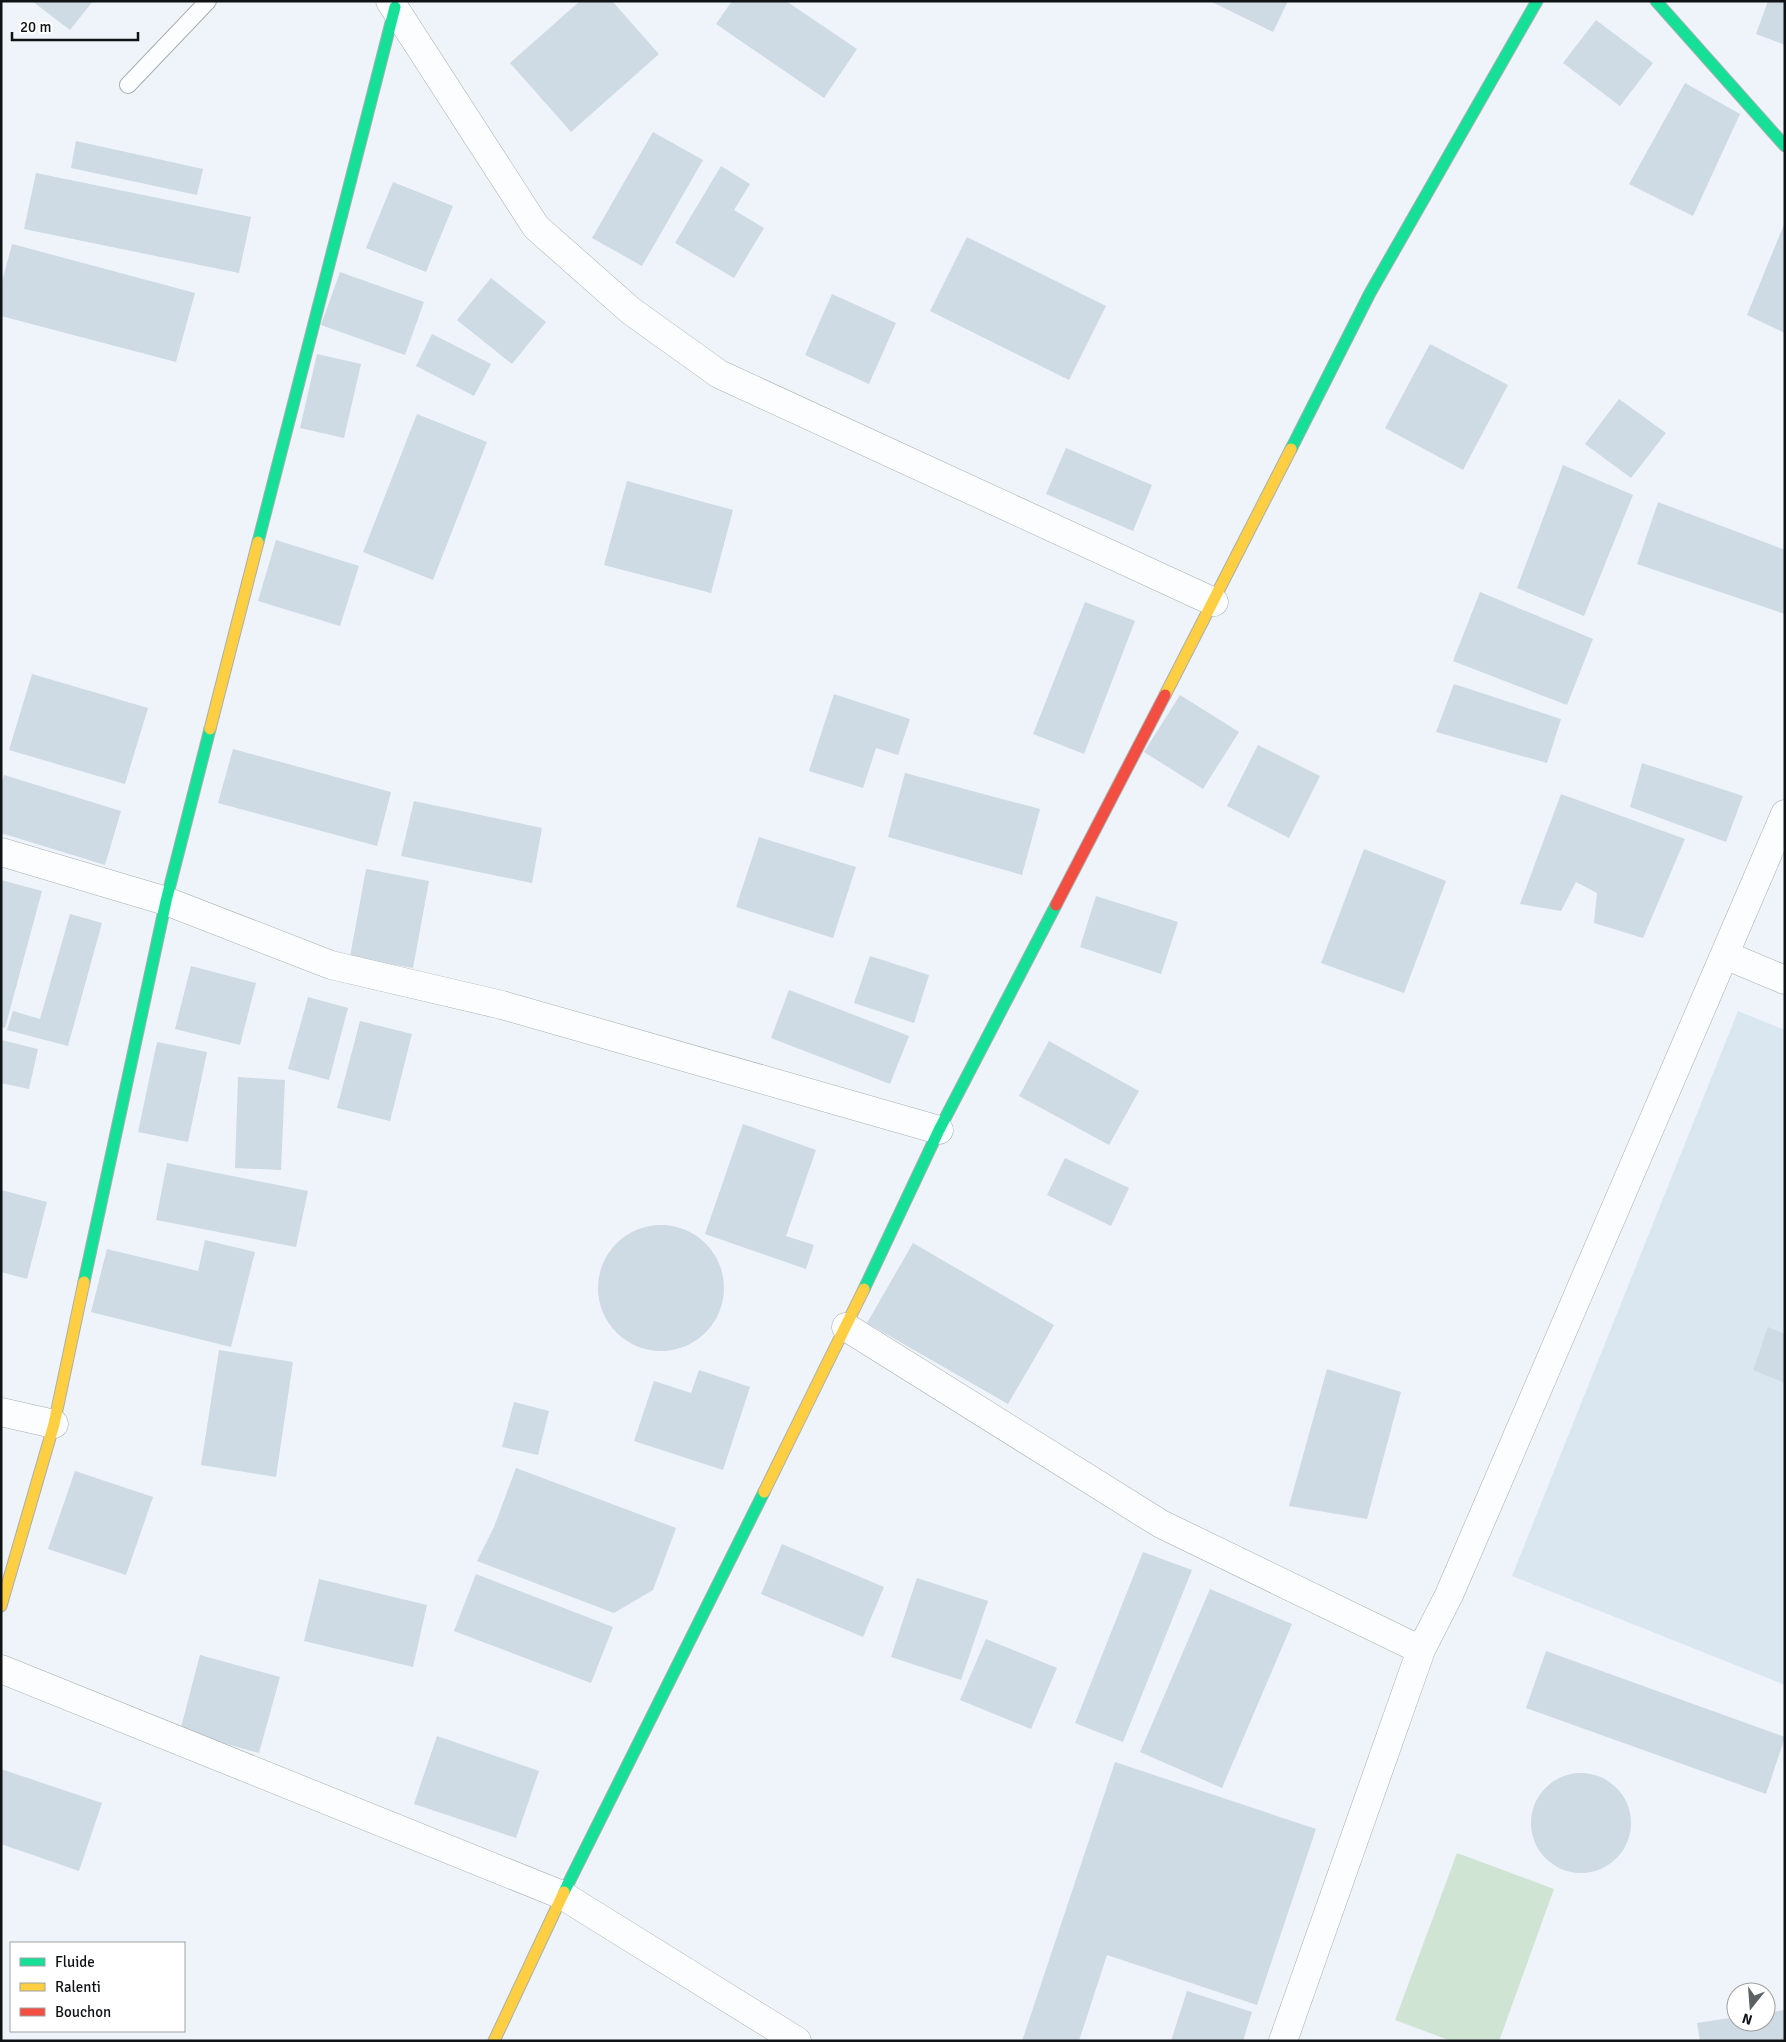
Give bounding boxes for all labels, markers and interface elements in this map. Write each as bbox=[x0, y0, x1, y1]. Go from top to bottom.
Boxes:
scale bar bbox=[12, 10, 139, 42]
text: 20 m bbox=[20, 18, 51, 36]
legend bbox=[10, 1942, 185, 2032]
text: Fluide bbox=[55, 1953, 95, 1971]
text: Ralenti bbox=[55, 1978, 101, 1996]
north arrow bbox=[1726, 1982, 1776, 2032]
text: Bouchon bbox=[55, 2003, 111, 2021]
text: N bbox=[1740, 2009, 1754, 2029]

